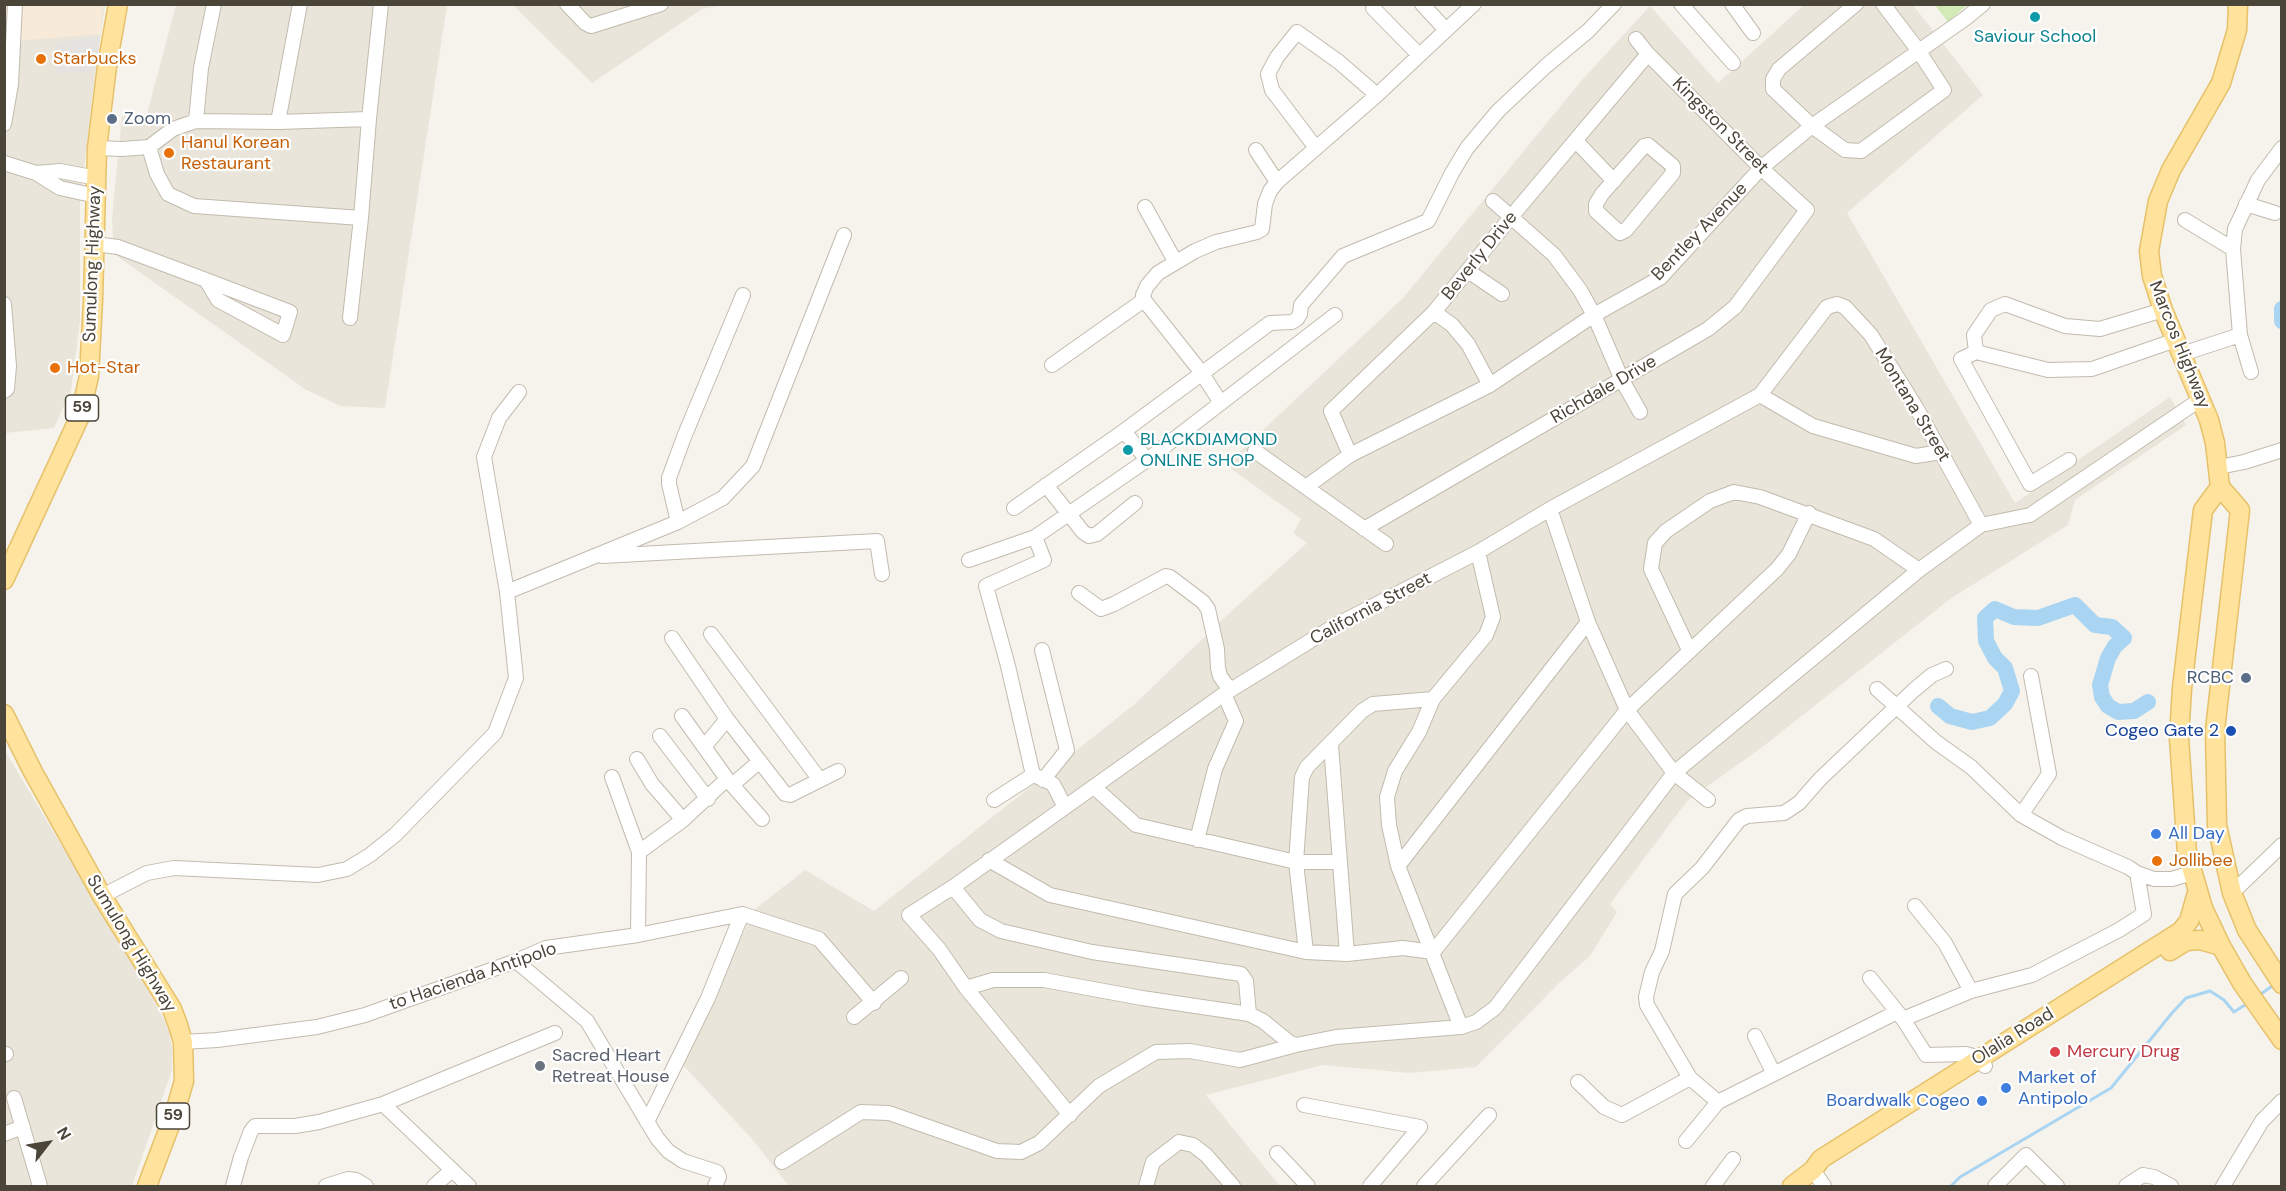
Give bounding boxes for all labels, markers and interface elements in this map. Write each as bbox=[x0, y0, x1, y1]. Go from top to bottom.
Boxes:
marker: Saviour School bbox=[2028, 10, 2042, 24]
place label: Saviour School bbox=[1974, 26, 2096, 48]
place label: Starbucks bbox=[53, 48, 136, 70]
marker: Starbucks bbox=[34, 52, 48, 66]
street label: Kingston Street bbox=[1667, 73, 1773, 179]
place label: Zoom bbox=[124, 108, 171, 130]
marker: Zoom bbox=[105, 112, 119, 126]
place label: Hanul Korean Restaurant bbox=[181, 132, 290, 174]
marker: Hanul Korean Restaurant bbox=[162, 146, 176, 160]
street label: Bentley Avenue bbox=[1648, 178, 1752, 286]
street label: Sumulong Highway bbox=[79, 185, 107, 343]
street label: Beverly Drive bbox=[1438, 207, 1522, 305]
street label: Marcos Highway bbox=[2144, 278, 2214, 412]
street label: Montana Street bbox=[1870, 344, 1954, 466]
street label: Richdale Drive bbox=[1547, 351, 1661, 429]
place label: Hot-Star bbox=[67, 357, 140, 379]
marker: Hot-Star bbox=[48, 361, 62, 375]
road number: 59 bbox=[66, 395, 98, 421]
place label: BLACKDIAMOND ONLINE SHOP bbox=[1140, 429, 1277, 472]
marker: BLACKDIAMOND ONLINE SHOP bbox=[1121, 443, 1135, 457]
street label: California Street bbox=[1307, 568, 1435, 650]
place label: RCBC bbox=[2187, 667, 2234, 689]
marker: RCBC bbox=[2239, 671, 2253, 685]
place label: Cogeo Gate 2 bbox=[2105, 720, 2219, 742]
marker: Cogeo Gate 2 bbox=[2224, 724, 2238, 738]
place label: All Day bbox=[2168, 823, 2225, 845]
marker: All Day bbox=[2149, 827, 2163, 841]
place label: Jollibee bbox=[2169, 850, 2233, 872]
marker: Jollibee bbox=[2150, 854, 2164, 868]
street label: Sumulong Highway bbox=[81, 871, 181, 1017]
street label: to Hacienda Antipolo bbox=[386, 938, 560, 1016]
street label: Olalia Road bbox=[1968, 1003, 2058, 1071]
place label: Mercury Drug bbox=[2067, 1041, 2180, 1063]
place label: Sacred Heart Retreat House bbox=[552, 1045, 670, 1088]
marker: Mercury Drug bbox=[2048, 1045, 2062, 1059]
marker: Sacred Heart Retreat House bbox=[533, 1059, 547, 1073]
place label: Market of Antipolo bbox=[2018, 1067, 2097, 1110]
marker: Market of Antipolo bbox=[1999, 1081, 2013, 1095]
place label: Boardwalk Cogeo bbox=[1826, 1090, 1970, 1112]
marker: Boardwalk Cogeo bbox=[1975, 1094, 1989, 1108]
road number: 59 bbox=[156, 1103, 190, 1129]
north arrow bbox=[18, 1113, 78, 1173]
text: N bbox=[52, 1123, 76, 1144]

